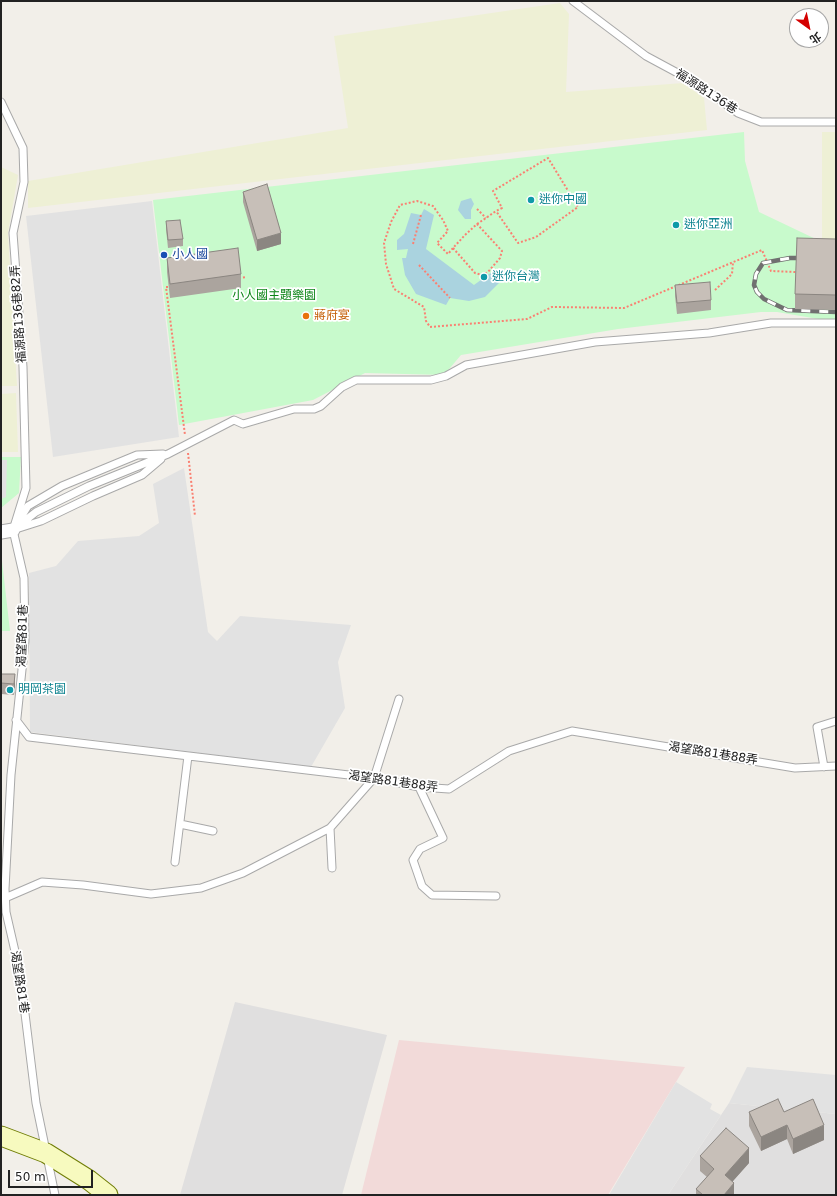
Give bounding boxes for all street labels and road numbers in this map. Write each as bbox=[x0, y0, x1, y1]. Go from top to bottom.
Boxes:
street label: 福源路136巷 bbox=[672, 67, 740, 117]
street label: 福源路136巷82弄 bbox=[8, 265, 30, 363]
street label: 渴望路81巷 bbox=[15, 604, 31, 668]
street label: 渴望路81巷88弄 bbox=[667, 740, 759, 768]
street label: 渴望路81巷88弄 bbox=[347, 769, 439, 795]
street label: 渴望路81巷 bbox=[7, 950, 31, 1014]

